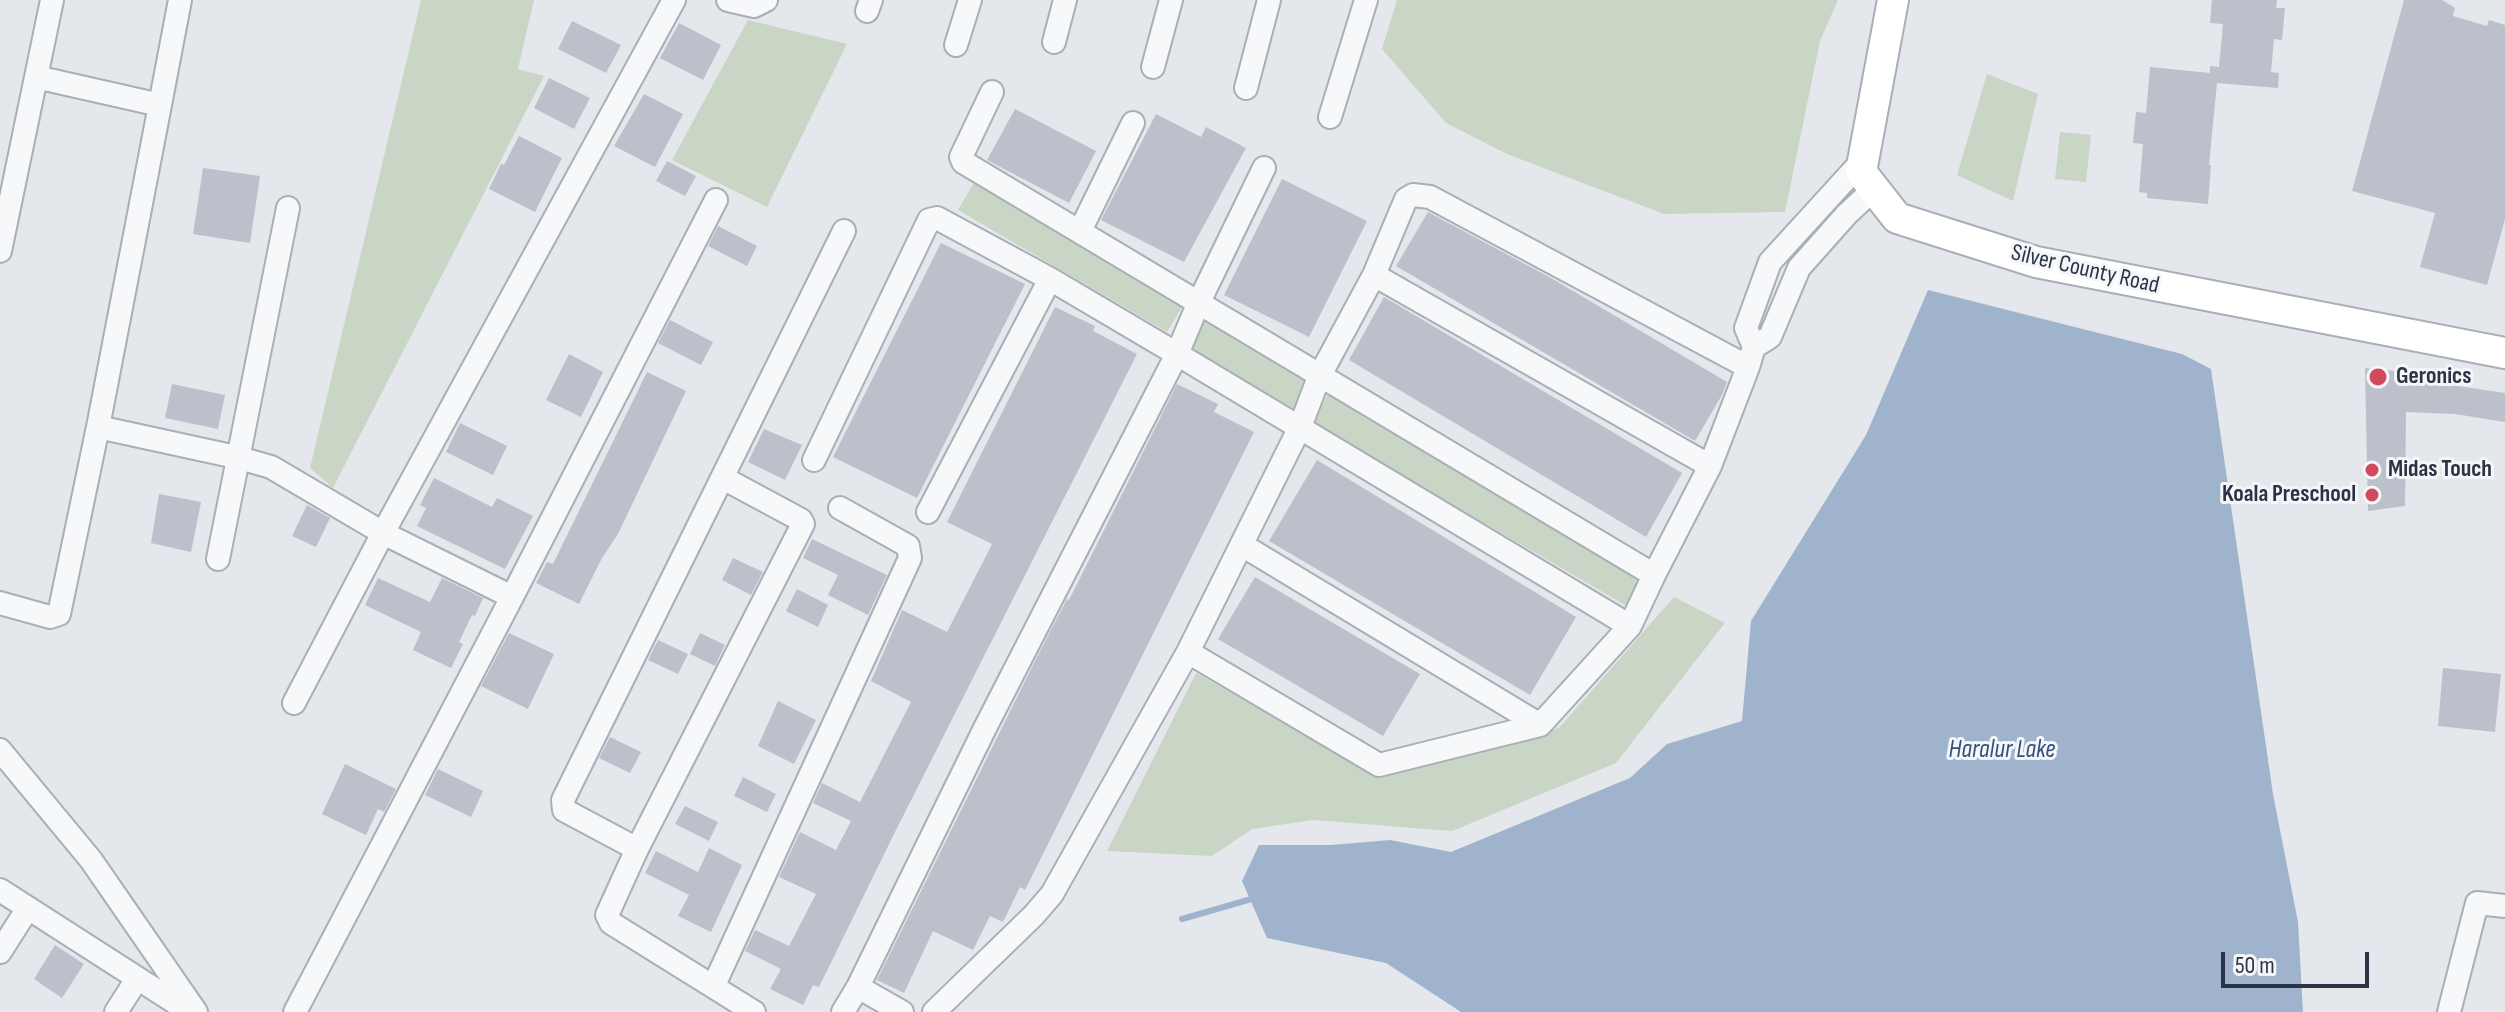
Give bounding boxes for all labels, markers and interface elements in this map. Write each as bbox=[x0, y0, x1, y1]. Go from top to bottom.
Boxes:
street label: Silver County Road bbox=[2008, 239, 2162, 301]
place label: Geronics bbox=[2396, 363, 2471, 391]
marker: Geronics bbox=[2367, 366, 2389, 388]
place label: Midas Touch bbox=[2388, 456, 2492, 484]
marker: Midas Touch bbox=[2363, 461, 2381, 479]
place label: Koala Preschool bbox=[2222, 481, 2356, 509]
marker: Koala Preschool bbox=[2363, 486, 2381, 504]
water label: Haralur Lake bbox=[1949, 734, 2055, 766]
scale bar bbox=[2225, 936, 2373, 986]
text: 50 m bbox=[2235, 951, 2275, 980]

